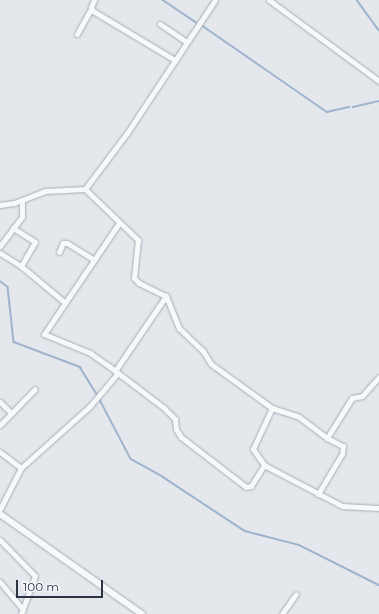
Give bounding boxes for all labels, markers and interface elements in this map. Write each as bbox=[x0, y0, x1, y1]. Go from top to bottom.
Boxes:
scale bar bbox=[18, 572, 105, 598]
text: 100 m bbox=[23, 579, 59, 594]

